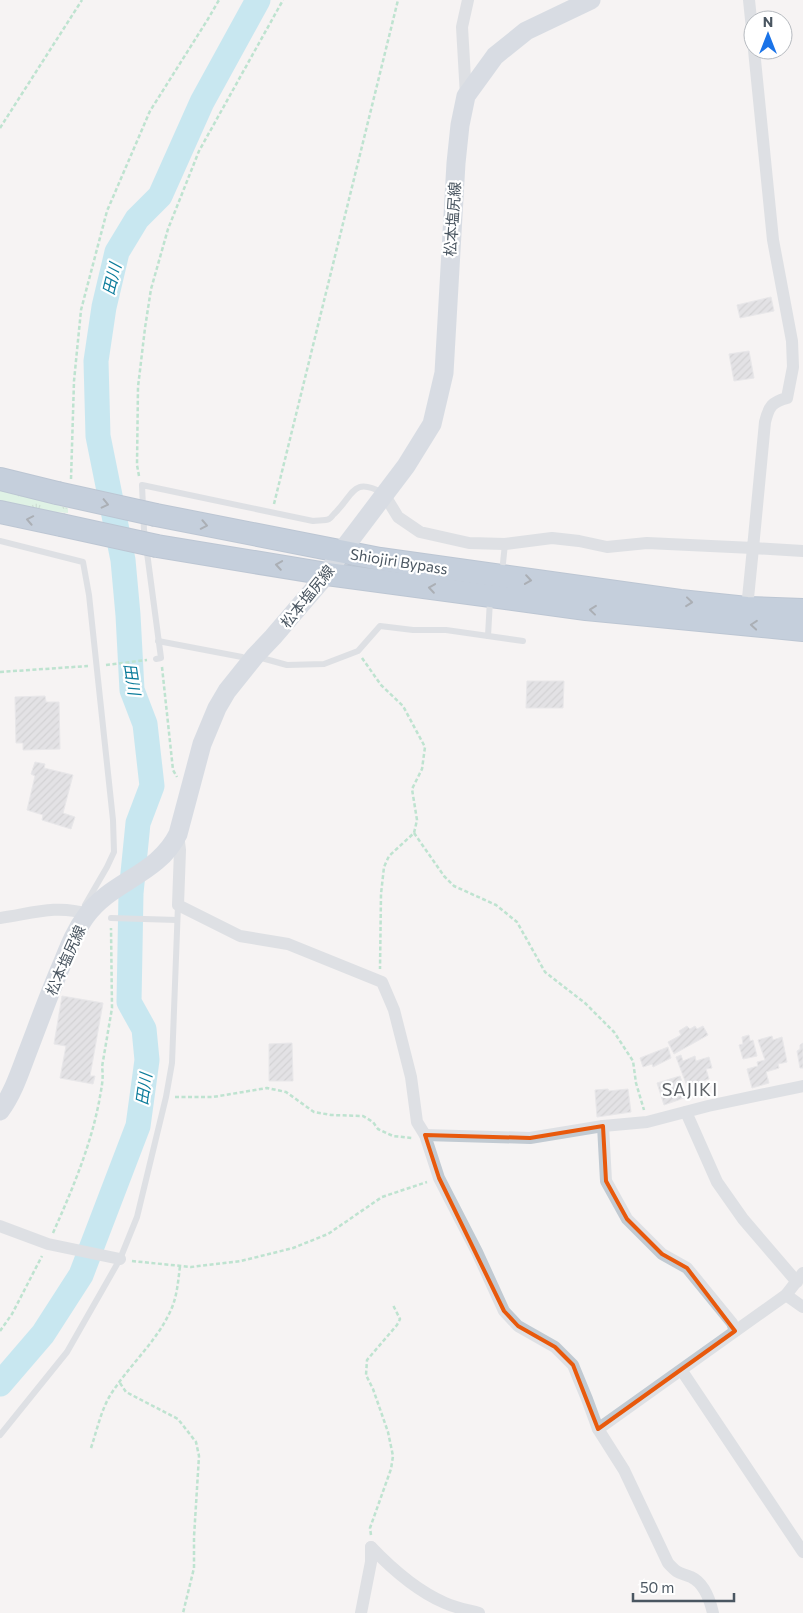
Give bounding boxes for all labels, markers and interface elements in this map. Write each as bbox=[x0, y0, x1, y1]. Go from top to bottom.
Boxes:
north arrow bbox=[743, 10, 793, 60]
text: N bbox=[763, 13, 773, 30]
street label: 松本塩尻線 bbox=[440, 181, 464, 257]
water label: 田川 bbox=[98, 259, 125, 297]
one-way arrow bbox=[100, 498, 109, 509]
one-way arrow bbox=[26, 515, 35, 525]
one-way arrow bbox=[199, 519, 208, 529]
street label: Shiojiri Bypass bbox=[349, 544, 449, 578]
one-way arrow bbox=[275, 561, 283, 571]
street label: 松本塩尻線 bbox=[276, 561, 338, 631]
one-way arrow bbox=[524, 574, 532, 585]
one-way arrow bbox=[427, 583, 436, 593]
one-way arrow bbox=[685, 596, 693, 607]
one-way arrow bbox=[588, 605, 596, 616]
one-way arrow bbox=[750, 620, 758, 631]
water label: 田川 bbox=[121, 662, 145, 698]
street label: 松本塩尻線 bbox=[42, 922, 88, 998]
water label: 田川 bbox=[131, 1070, 155, 1106]
district label: SAJIKI bbox=[662, 1078, 718, 1100]
scale bar bbox=[633, 1570, 734, 1602]
text: 50 m bbox=[640, 1578, 674, 1596]

